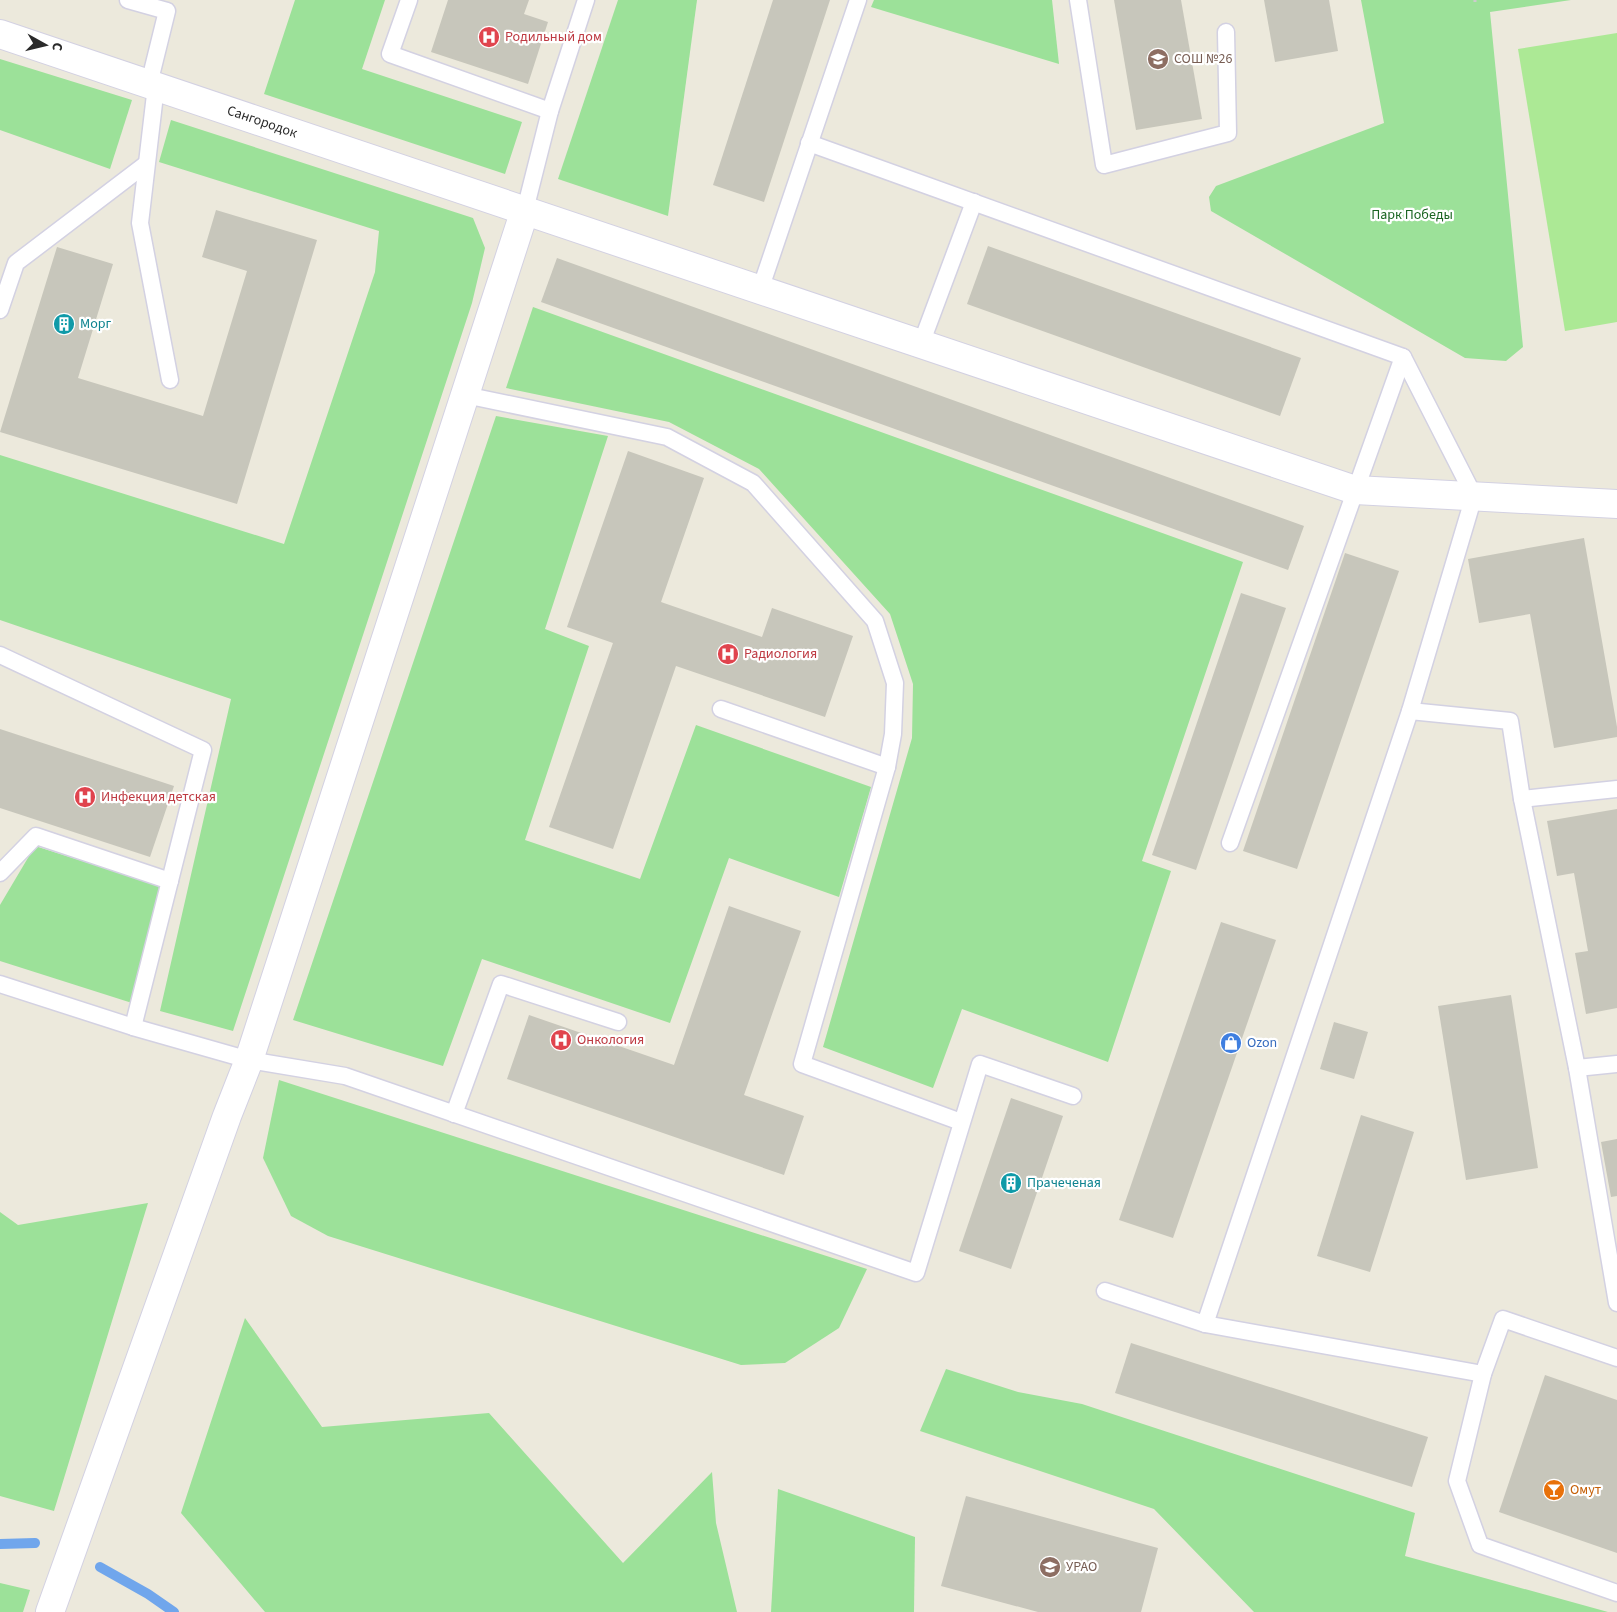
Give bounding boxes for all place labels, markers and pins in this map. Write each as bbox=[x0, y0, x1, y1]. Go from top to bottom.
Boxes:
hospital icon: Родильный дом bbox=[477, 25, 501, 49]
place label: Родильный дом bbox=[505, 27, 602, 47]
school or university icon: СОШ №26 bbox=[1146, 47, 1170, 71]
place label: СОШ №26 bbox=[1174, 49, 1232, 69]
building icon: Морг bbox=[52, 312, 76, 336]
place label: Морг bbox=[80, 314, 112, 334]
hospital icon: Радиология bbox=[716, 642, 740, 666]
place label: Радиология bbox=[744, 644, 817, 664]
hospital icon: Инфекция детская bbox=[73, 785, 97, 809]
place label: Инфекция детская bbox=[101, 787, 216, 807]
hospital icon: Онкология bbox=[549, 1028, 573, 1052]
place label: Онкология bbox=[577, 1030, 644, 1050]
shop icon: Ozon bbox=[1219, 1031, 1243, 1055]
place label: Ozon bbox=[1247, 1033, 1277, 1053]
building icon: Прачеченая bbox=[999, 1171, 1023, 1195]
place label: Прачеченая bbox=[1027, 1173, 1101, 1193]
bar icon: Омут bbox=[1542, 1478, 1566, 1502]
place label: Омут bbox=[1570, 1480, 1602, 1500]
school or university icon: УРАО bbox=[1038, 1555, 1062, 1579]
place label: УРАО bbox=[1066, 1557, 1097, 1577]

